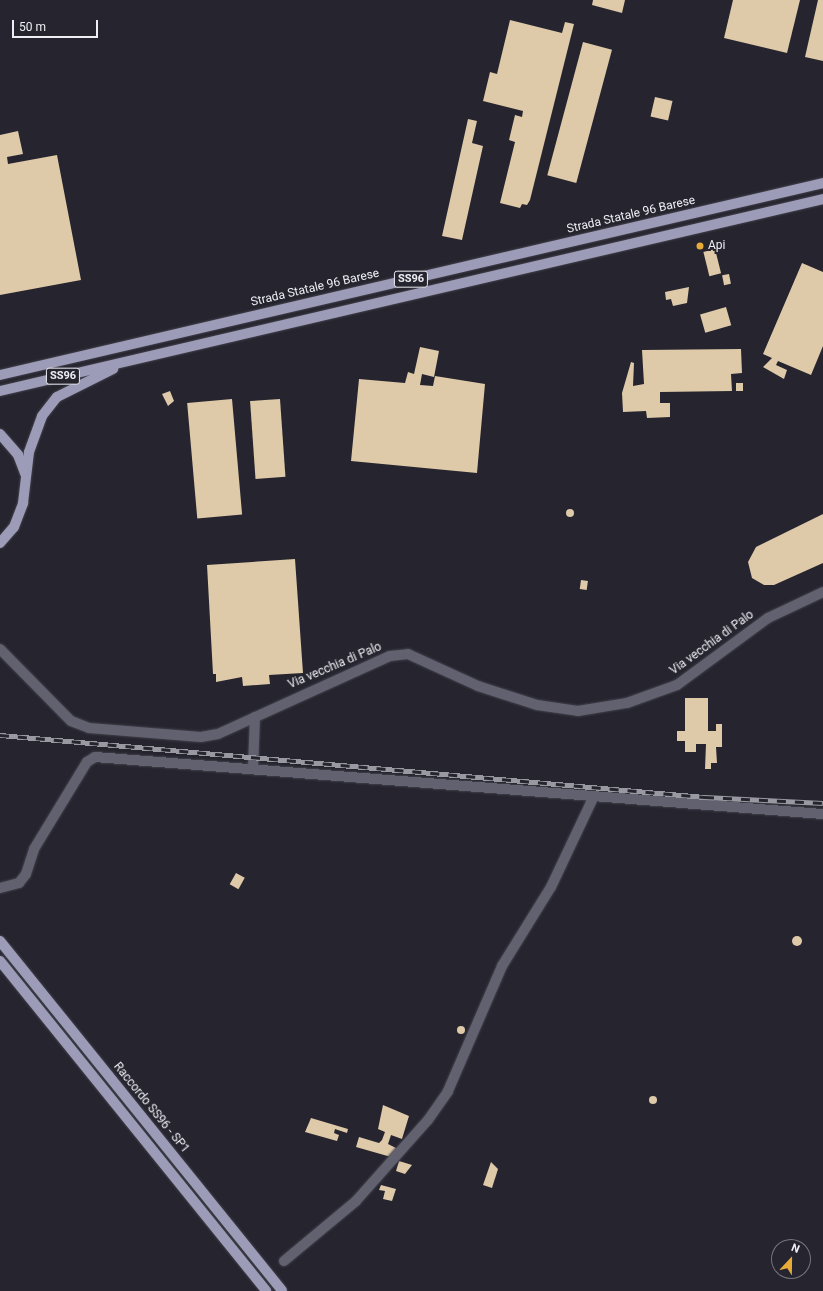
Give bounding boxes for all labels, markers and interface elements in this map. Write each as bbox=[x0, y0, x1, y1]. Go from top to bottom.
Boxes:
scale bar bbox=[14, 12, 100, 38]
text: 50 m bbox=[19, 20, 46, 34]
street label: Strada Statale 96 Barese bbox=[565, 193, 697, 237]
place label: Api bbox=[708, 239, 725, 253]
marker: Api bbox=[695, 241, 705, 251]
street label: Strada Statale 96 Barese bbox=[249, 266, 381, 310]
road number: SS96 bbox=[393, 270, 429, 288]
road number: SS96 bbox=[45, 367, 81, 385]
street label: Via vecchia di Palo bbox=[667, 608, 757, 678]
street label: Via vecchia di Palo bbox=[286, 640, 384, 692]
street label: Raccordo SS96 - SP1 bbox=[110, 1060, 192, 1156]
north arrow bbox=[771, 1239, 811, 1279]
text: N bbox=[789, 1241, 801, 1256]

